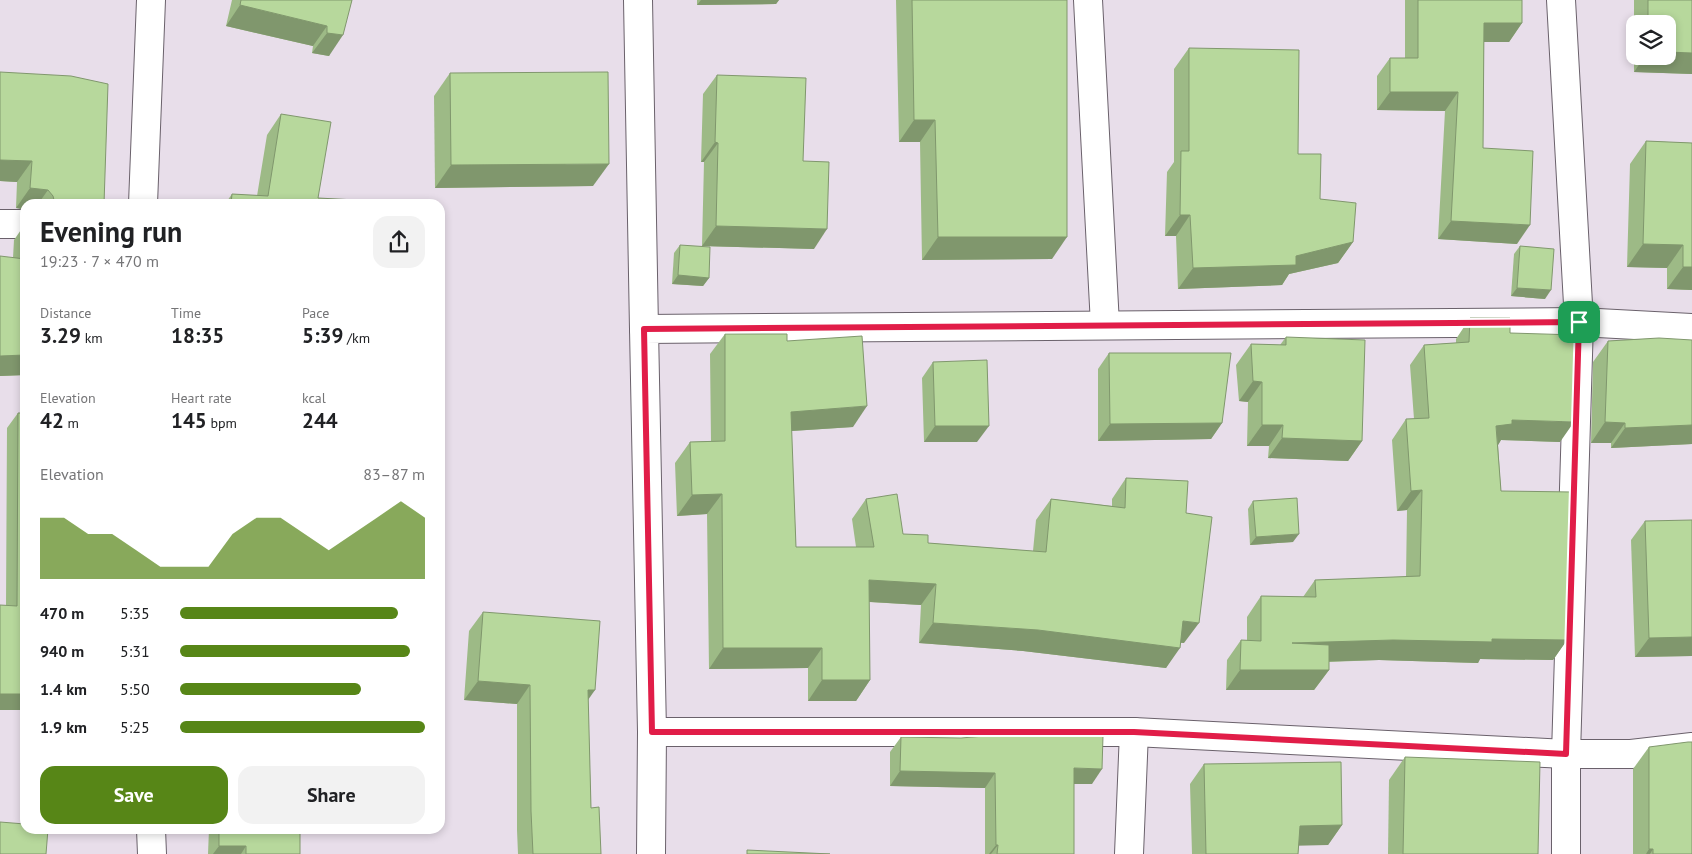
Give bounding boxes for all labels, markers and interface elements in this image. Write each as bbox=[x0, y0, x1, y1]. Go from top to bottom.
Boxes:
map controls bbox=[1626, 15, 1676, 65]
button: layers bbox=[1626, 15, 1676, 65]
text: Evening run bbox=[40, 213, 182, 250]
button: share bbox=[373, 216, 425, 268]
text: 19:23 · 7 × 470 m bbox=[40, 251, 159, 271]
pin bbox=[1558, 301, 1600, 343]
text: Distance bbox=[40, 304, 91, 322]
text: Time bbox=[171, 304, 201, 322]
text: Pace bbox=[302, 304, 329, 322]
icon: arrive bbox=[1565, 308, 1593, 336]
text: 3.29 bbox=[40, 322, 81, 349]
text: 18:35 bbox=[171, 322, 224, 349]
text: 5:39 bbox=[302, 322, 343, 349]
text: km bbox=[81, 329, 103, 347]
text: /km bbox=[343, 329, 370, 347]
text: Elevation bbox=[40, 389, 96, 407]
text: Heart rate bbox=[171, 389, 232, 407]
text: kcal bbox=[302, 389, 326, 407]
text: 42 bbox=[40, 407, 64, 434]
text: 145 bbox=[171, 407, 207, 434]
text: 244 bbox=[302, 407, 338, 434]
text: m bbox=[64, 414, 79, 432]
text: bpm bbox=[207, 414, 237, 432]
text: Elevation bbox=[40, 464, 104, 484]
text: 83–87 m bbox=[363, 464, 425, 484]
text: 470 m bbox=[40, 603, 84, 623]
text: 5:35 bbox=[120, 603, 150, 623]
text: 940 m bbox=[40, 641, 84, 661]
text: 5:31 bbox=[120, 641, 150, 661]
text: 1.4 km bbox=[40, 679, 87, 699]
text: 5:50 bbox=[120, 679, 150, 699]
text: 1.9 km bbox=[40, 717, 87, 737]
text: 5:25 bbox=[120, 717, 150, 737]
button: Save bbox=[40, 766, 228, 824]
button: Share bbox=[238, 766, 425, 824]

